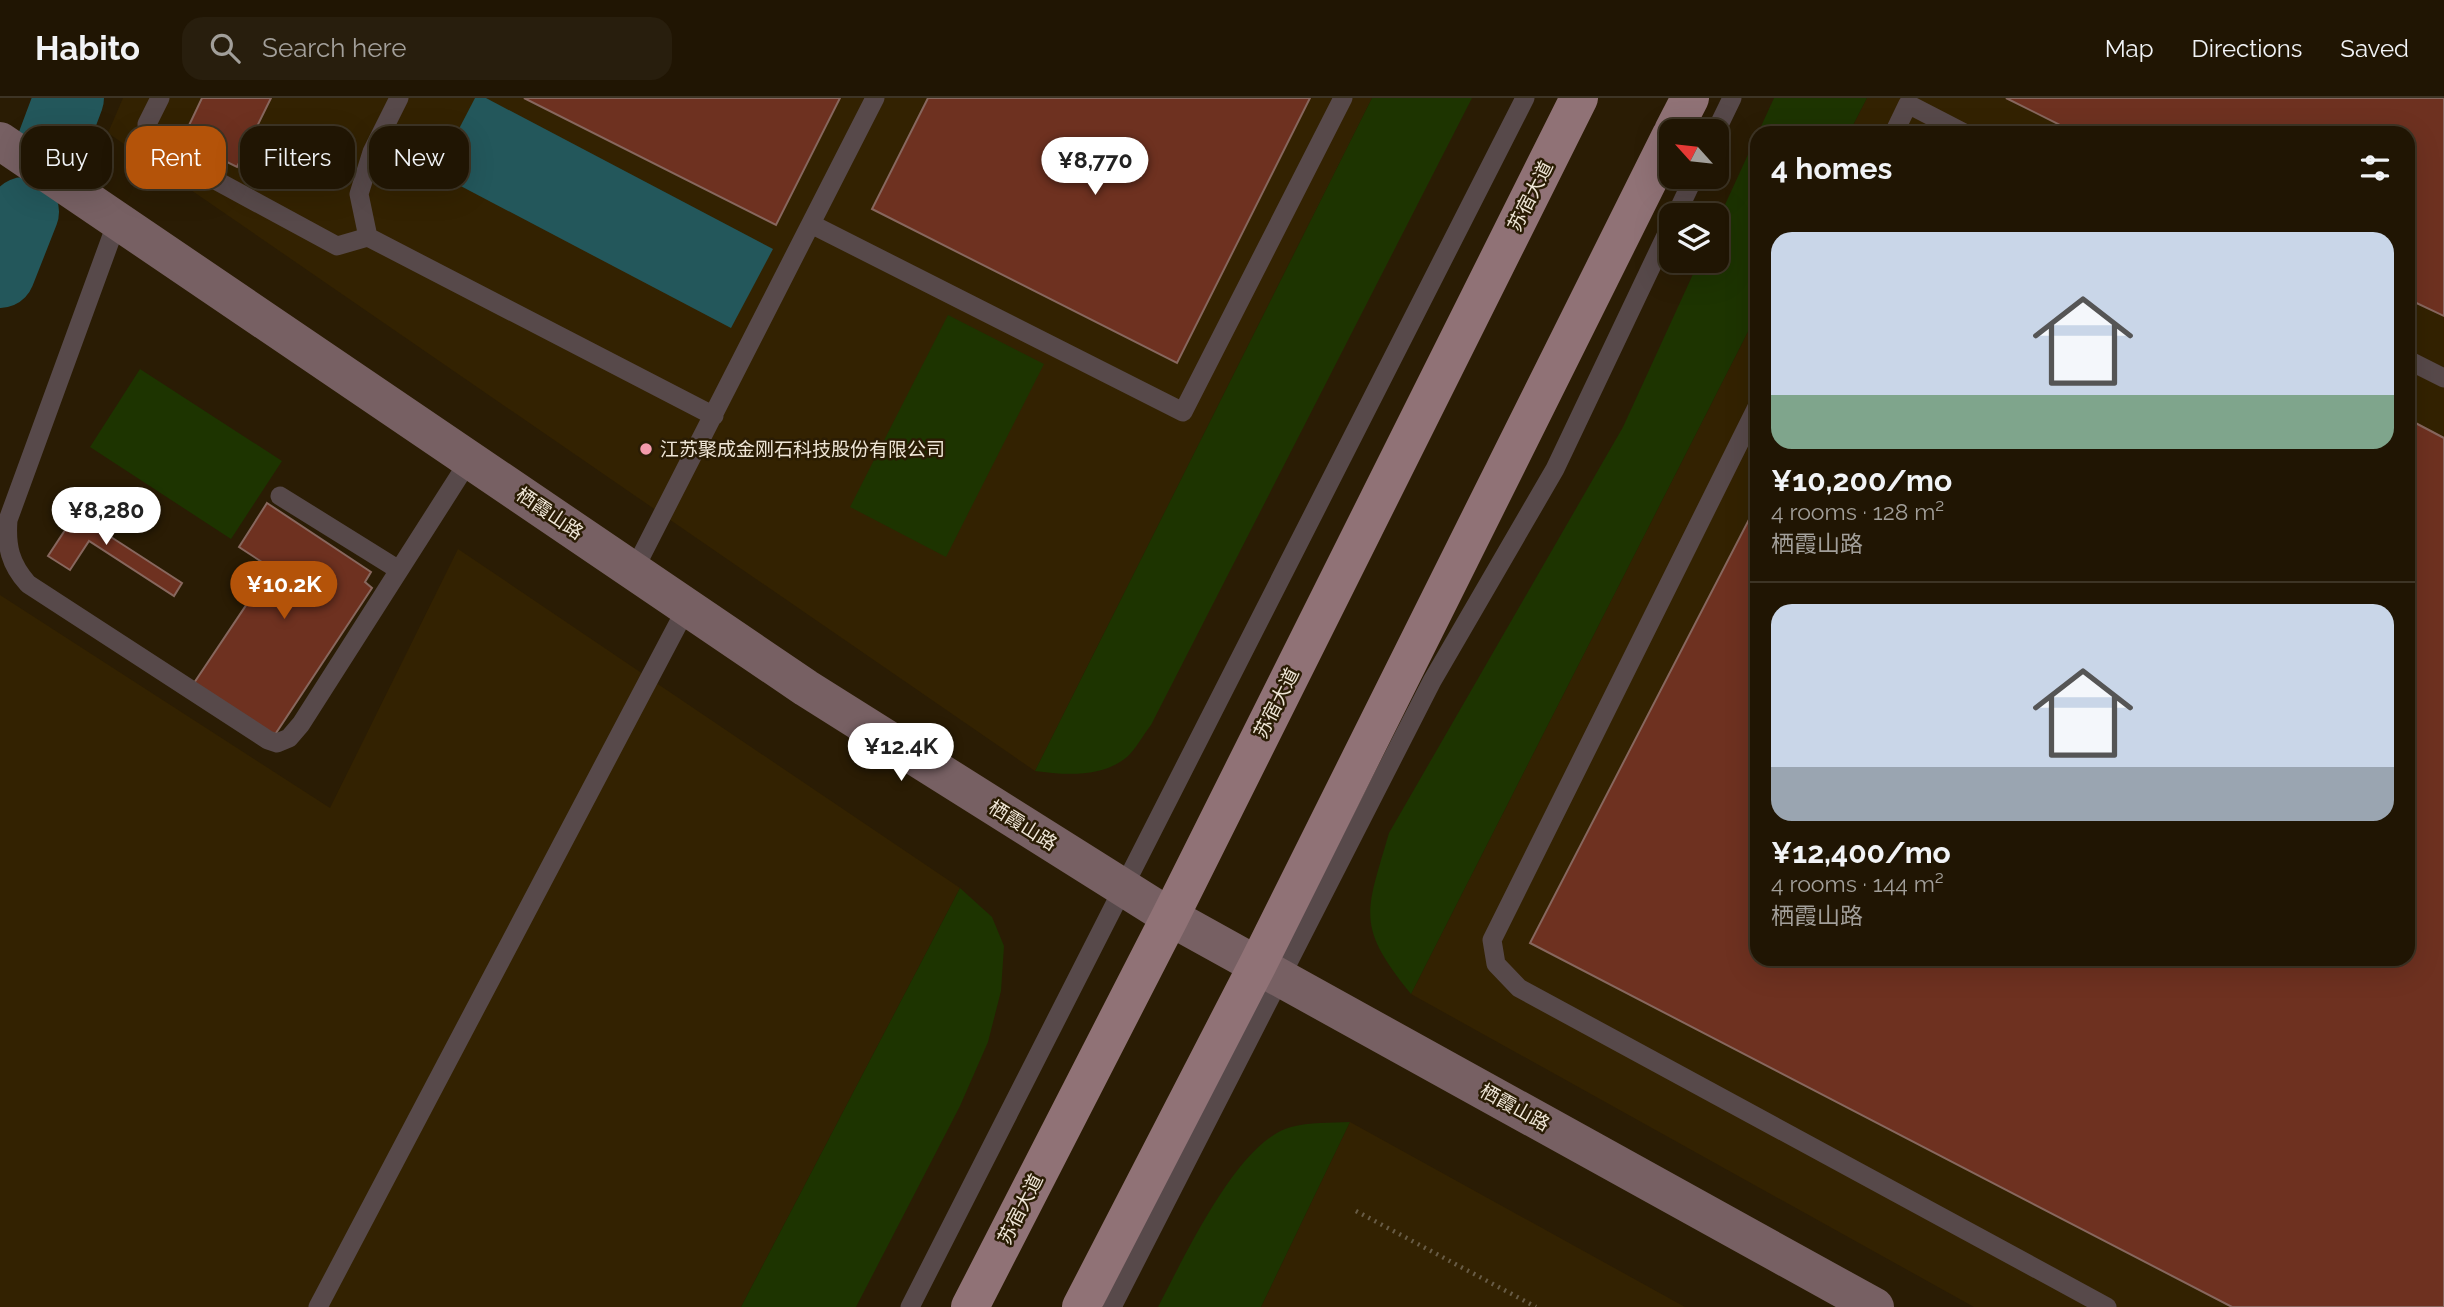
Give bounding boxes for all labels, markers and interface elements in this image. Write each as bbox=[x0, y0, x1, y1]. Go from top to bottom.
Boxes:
search box bbox=[182, 17, 672, 80]
text: Habito bbox=[35, 29, 140, 68]
icon: search bbox=[206, 29, 244, 67]
text: Search here bbox=[262, 33, 406, 63]
text: Map bbox=[2105, 34, 2154, 63]
text: Directions bbox=[2192, 34, 2302, 63]
text: Saved bbox=[2340, 34, 2409, 63]
north arrow bbox=[1659, 119, 1729, 189]
map controls bbox=[1659, 119, 1729, 273]
chip: Buy bbox=[21, 126, 112, 189]
chip: Rent bbox=[126, 126, 226, 189]
chip: Filters bbox=[240, 126, 355, 189]
chip: New bbox=[369, 126, 469, 189]
pin: ¥8,770 bbox=[1038, 138, 1152, 197]
text: ¥8,770 bbox=[1057, 146, 1133, 173]
icon: filters bbox=[2356, 149, 2394, 187]
text: 4 homes bbox=[1771, 151, 1892, 186]
street label: 苏宿大道 bbox=[1503, 157, 1557, 235]
button: layers bbox=[1659, 203, 1729, 273]
icon: home bbox=[2020, 278, 2146, 404]
place label: 江苏聚成金刚石科技股份有限公司 bbox=[660, 438, 945, 460]
marker: 江苏聚成金刚石科技股份有限公司 bbox=[638, 441, 654, 457]
text: ¥10,200/mo bbox=[1771, 463, 1952, 498]
street label: 栖霞山路 bbox=[512, 483, 588, 543]
pin: ¥8,280 bbox=[49, 488, 163, 547]
text: ¥8,280 bbox=[68, 496, 144, 523]
text: 4 rooms · 128 m² bbox=[1771, 498, 1944, 525]
text: 栖霞山路 bbox=[1771, 530, 1863, 557]
pin: ¥10.2K bbox=[227, 561, 341, 621]
text: ¥10.2K bbox=[246, 570, 322, 597]
icon: home bbox=[2020, 650, 2146, 776]
street label: 苏宿大道 bbox=[1249, 664, 1303, 742]
pin: ¥12.4K bbox=[844, 724, 958, 783]
text: ¥12.4K bbox=[864, 732, 938, 759]
street label: 栖霞山路 bbox=[985, 796, 1061, 854]
text: ¥12,400/mo bbox=[1771, 835, 1951, 870]
text: 4 rooms · 144 m² bbox=[1771, 870, 1944, 897]
text: 栖霞山路 bbox=[1771, 902, 1863, 929]
street label: 栖霞山路 bbox=[1476, 1079, 1554, 1135]
street label: 苏宿大道 bbox=[993, 1170, 1047, 1248]

